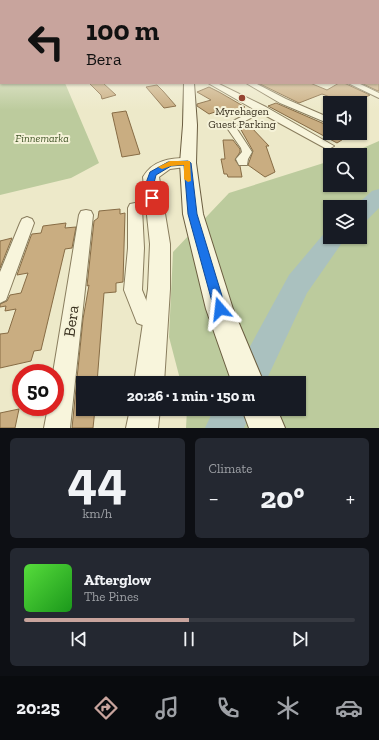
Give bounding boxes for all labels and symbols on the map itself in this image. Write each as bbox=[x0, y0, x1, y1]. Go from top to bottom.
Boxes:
marker: Myrehagen Guest Parking bbox=[237, 93, 247, 103]
place label: Myrehagen Guest Parking bbox=[208, 105, 276, 131]
park label: Finnemarka bbox=[15, 132, 69, 145]
pin bbox=[135, 181, 169, 215]
position arrow bbox=[199, 288, 241, 330]
street label: Bera bbox=[59, 304, 83, 338]
speed limit sign: 50 bbox=[12, 364, 64, 416]

